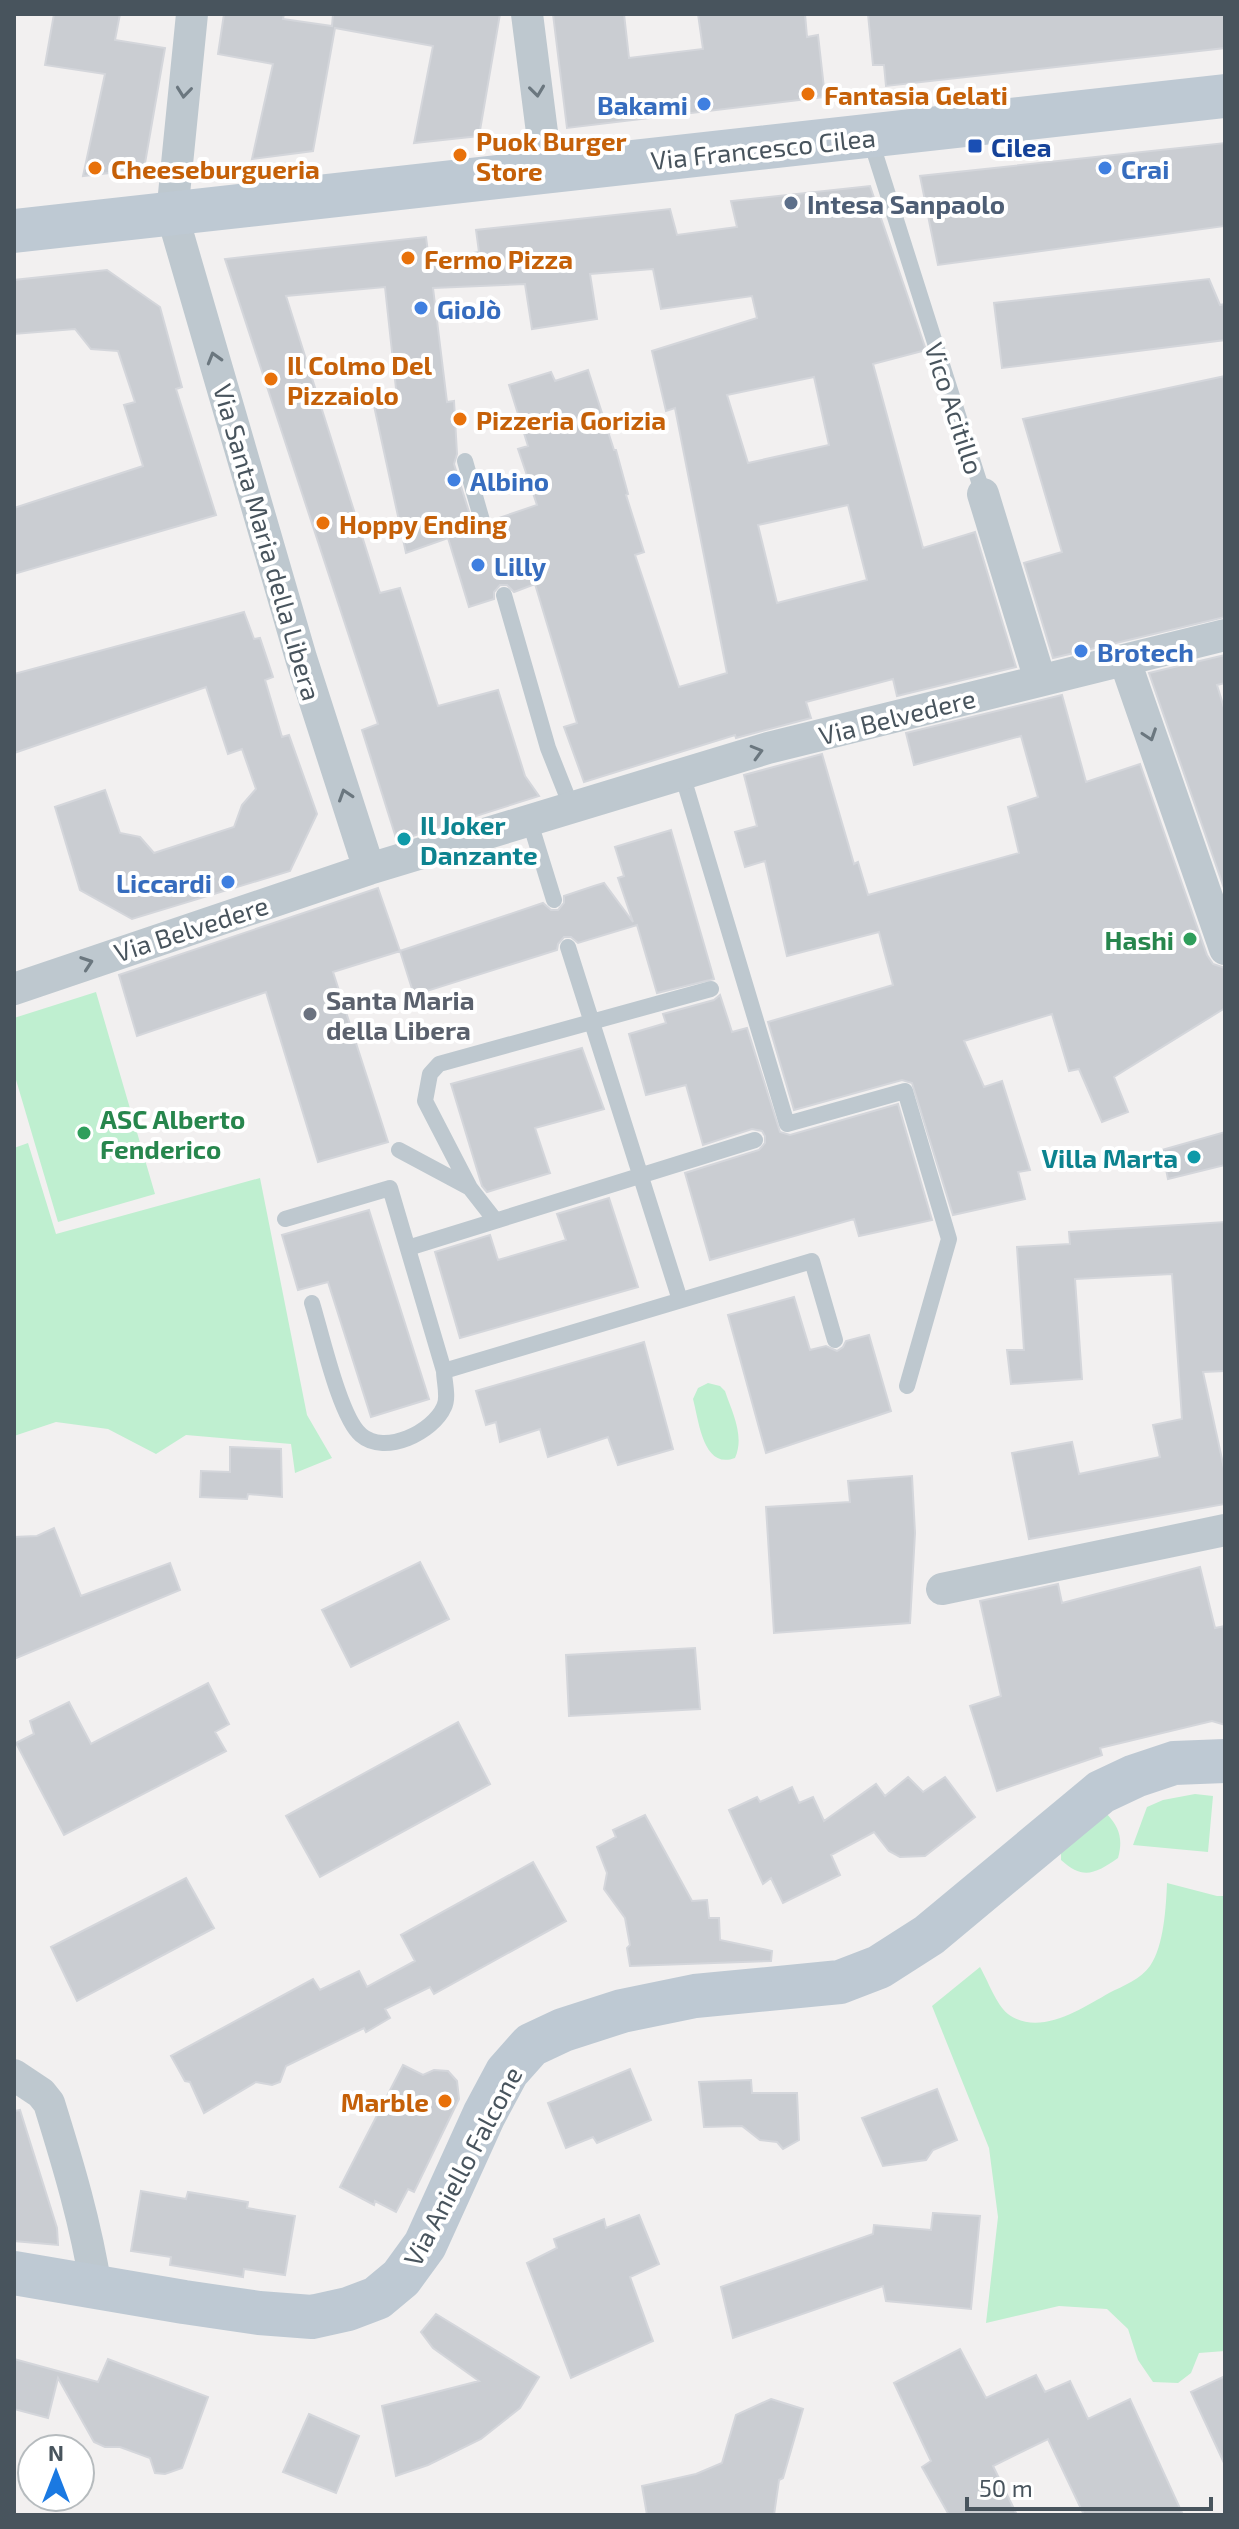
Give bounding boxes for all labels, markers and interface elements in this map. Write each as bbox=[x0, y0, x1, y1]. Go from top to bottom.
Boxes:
place label: Fantasia Gelati bbox=[824, 79, 1008, 110]
one-way arrow bbox=[528, 85, 545, 98]
marker: Fantasia Gelati bbox=[799, 85, 817, 103]
one-way arrow bbox=[176, 86, 193, 99]
place label: Bakami bbox=[597, 89, 688, 120]
marker: Bakami bbox=[695, 95, 713, 113]
street label: Via Francesco Cilea bbox=[649, 121, 877, 175]
place label: Puok Burger Store bbox=[476, 125, 627, 186]
place label: Cilea bbox=[991, 131, 1051, 162]
marker: Cilea bbox=[966, 137, 984, 155]
marker: Puok Burger Store bbox=[451, 146, 469, 164]
place label: Cheeseburgueria bbox=[111, 153, 320, 184]
place label: Crai bbox=[1121, 153, 1169, 184]
marker: Cheeseburgueria bbox=[86, 159, 104, 177]
marker: Crai bbox=[1096, 159, 1114, 177]
place label: Intesa Sanpaolo bbox=[807, 188, 1005, 219]
marker: Intesa Sanpaolo bbox=[782, 194, 800, 212]
place label: Fermo Pizza bbox=[424, 243, 573, 274]
marker: Fermo Pizza bbox=[399, 249, 417, 267]
place label: GioJò bbox=[437, 293, 501, 324]
marker: GioJò bbox=[412, 299, 430, 317]
street label: Vico Acitillo bbox=[919, 338, 991, 478]
place label: Il Colmo Del Pizzaiolo bbox=[287, 349, 433, 410]
one-way arrow bbox=[207, 351, 223, 365]
marker: Il Colmo Del Pizzaiolo bbox=[262, 370, 280, 388]
street label: Via Santa Maria della Libera bbox=[208, 380, 328, 704]
place label: Pizzeria Gorizia bbox=[476, 404, 666, 435]
marker: Pizzeria Gorizia bbox=[451, 410, 469, 428]
place label: Albino bbox=[470, 465, 549, 496]
marker: Albino bbox=[445, 471, 463, 489]
place label: Hoppy Ending bbox=[339, 508, 507, 540]
marker: Hoppy Ending bbox=[314, 514, 332, 532]
place label: Lilly bbox=[494, 550, 547, 582]
marker: Lilly bbox=[469, 556, 487, 574]
place label: Brotech bbox=[1097, 636, 1194, 667]
marker: Brotech bbox=[1072, 642, 1090, 660]
street label: Via Belvedere bbox=[816, 682, 978, 750]
one-way arrow bbox=[1140, 727, 1156, 741]
one-way arrow bbox=[750, 745, 764, 761]
one-way arrow bbox=[338, 788, 354, 802]
place label: Il Joker Danzante bbox=[420, 809, 538, 870]
marker: Il Joker Danzante bbox=[395, 830, 413, 848]
place label: Liccardi bbox=[116, 867, 212, 898]
marker: Liccardi bbox=[219, 873, 237, 891]
street label: Via Belvedere bbox=[110, 889, 272, 967]
place label: Hashi bbox=[1105, 924, 1174, 955]
marker: Hashi bbox=[1181, 930, 1199, 948]
one-way arrow bbox=[80, 956, 94, 972]
place label: Santa Maria della Libera bbox=[326, 984, 475, 1045]
marker: Santa Maria della Libera bbox=[301, 1005, 319, 1023]
place label: ASC Alberto Fenderico bbox=[100, 1103, 245, 1164]
marker: ASC Alberto Fenderico bbox=[75, 1124, 93, 1142]
place label: Villa Marta bbox=[1041, 1142, 1178, 1173]
marker: Villa Marta bbox=[1185, 1148, 1203, 1166]
street label: Via Aniello Falcone bbox=[396, 2061, 528, 2271]
place label: Marble bbox=[341, 2086, 429, 2117]
marker: Marble bbox=[436, 2092, 454, 2110]
north arrow bbox=[16, 2433, 96, 2513]
text: N bbox=[48, 2439, 64, 2465]
scale bar bbox=[967, 2461, 1211, 2511]
text: 50 m bbox=[979, 2473, 1033, 2502]

